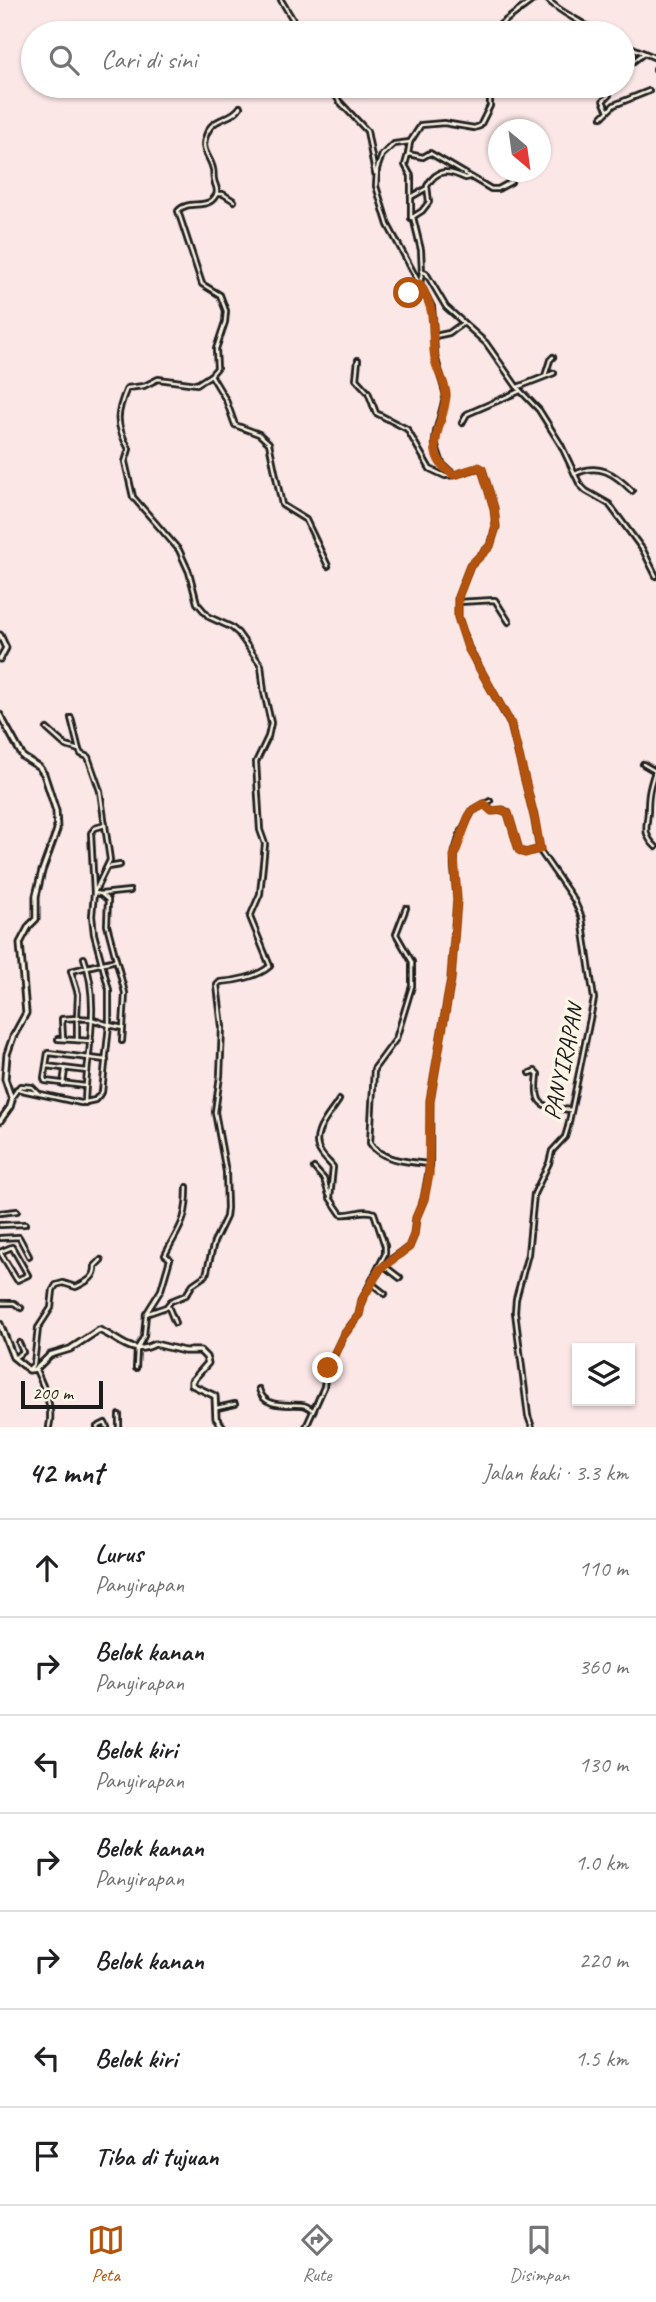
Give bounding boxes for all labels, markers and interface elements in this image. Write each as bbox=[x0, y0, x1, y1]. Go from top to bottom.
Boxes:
search box bbox=[21, 21, 635, 98]
icon: search bbox=[45, 41, 83, 79]
text: Cari di sini bbox=[101, 43, 197, 76]
north arrow bbox=[488, 119, 551, 182]
route start bbox=[393, 277, 424, 308]
street label: PANYIRAPAN bbox=[536, 998, 591, 1122]
map controls bbox=[572, 1343, 635, 1406]
button: layers bbox=[572, 1343, 635, 1406]
route end bbox=[312, 1352, 343, 1383]
scale bar bbox=[21, 1378, 103, 1410]
text: 200 m bbox=[32, 1381, 73, 1405]
text: 42 mnt bbox=[28, 1454, 103, 1492]
text: Jalan kaki · 3.3 km bbox=[483, 1458, 628, 1487]
text: Lurus bbox=[95, 1537, 143, 1570]
icon: ahead bbox=[28, 1549, 66, 1587]
text: 110 m bbox=[579, 1554, 628, 1583]
text: Panyirapan bbox=[95, 1570, 184, 1599]
text: Belok kanan bbox=[95, 1635, 204, 1668]
icon: right bbox=[28, 1647, 66, 1685]
text: 360 m bbox=[579, 1652, 628, 1681]
text: Panyirapan bbox=[95, 1668, 184, 1697]
text: Belok kiri bbox=[95, 1733, 177, 1766]
icon: left bbox=[28, 1745, 66, 1783]
text: 130 m bbox=[579, 1750, 628, 1779]
text: Panyirapan bbox=[95, 1766, 184, 1795]
text: Belok kanan bbox=[95, 1831, 204, 1864]
icon: right bbox=[28, 1843, 66, 1881]
text: 1.0 km bbox=[575, 1848, 628, 1877]
text: Panyirapan bbox=[95, 1864, 184, 1893]
icon: right bbox=[28, 1941, 66, 1979]
text: Belok kanan bbox=[95, 1944, 204, 1977]
text: 220 m bbox=[579, 1946, 628, 1975]
icon: left bbox=[28, 2039, 66, 2077]
text: Belok kiri bbox=[95, 2042, 177, 2075]
text: 1.5 km bbox=[575, 2044, 628, 2073]
icon: arrive bbox=[28, 2137, 66, 2175]
text: Tiba di tujuan bbox=[95, 2140, 219, 2173]
tab: Peta bbox=[87, 2221, 125, 2287]
tab: Rute bbox=[298, 2221, 336, 2287]
tab: Disimpan bbox=[509, 2221, 569, 2287]

